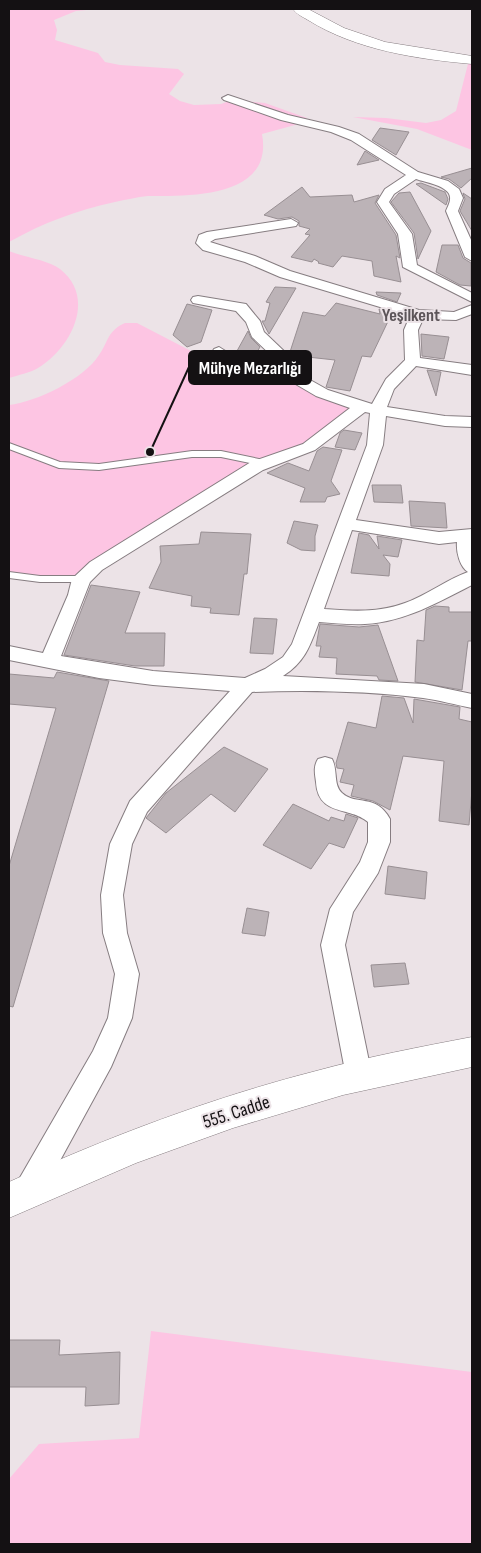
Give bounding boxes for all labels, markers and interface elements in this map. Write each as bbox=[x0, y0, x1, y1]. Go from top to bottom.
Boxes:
district label: Yeşilkent bbox=[382, 305, 440, 326]
callout: Mühye Mezarlığı bbox=[189, 351, 311, 384]
text: Mühye Mezarlığı bbox=[199, 358, 301, 379]
street label: 555. Cadde bbox=[200, 1091, 273, 1134]

